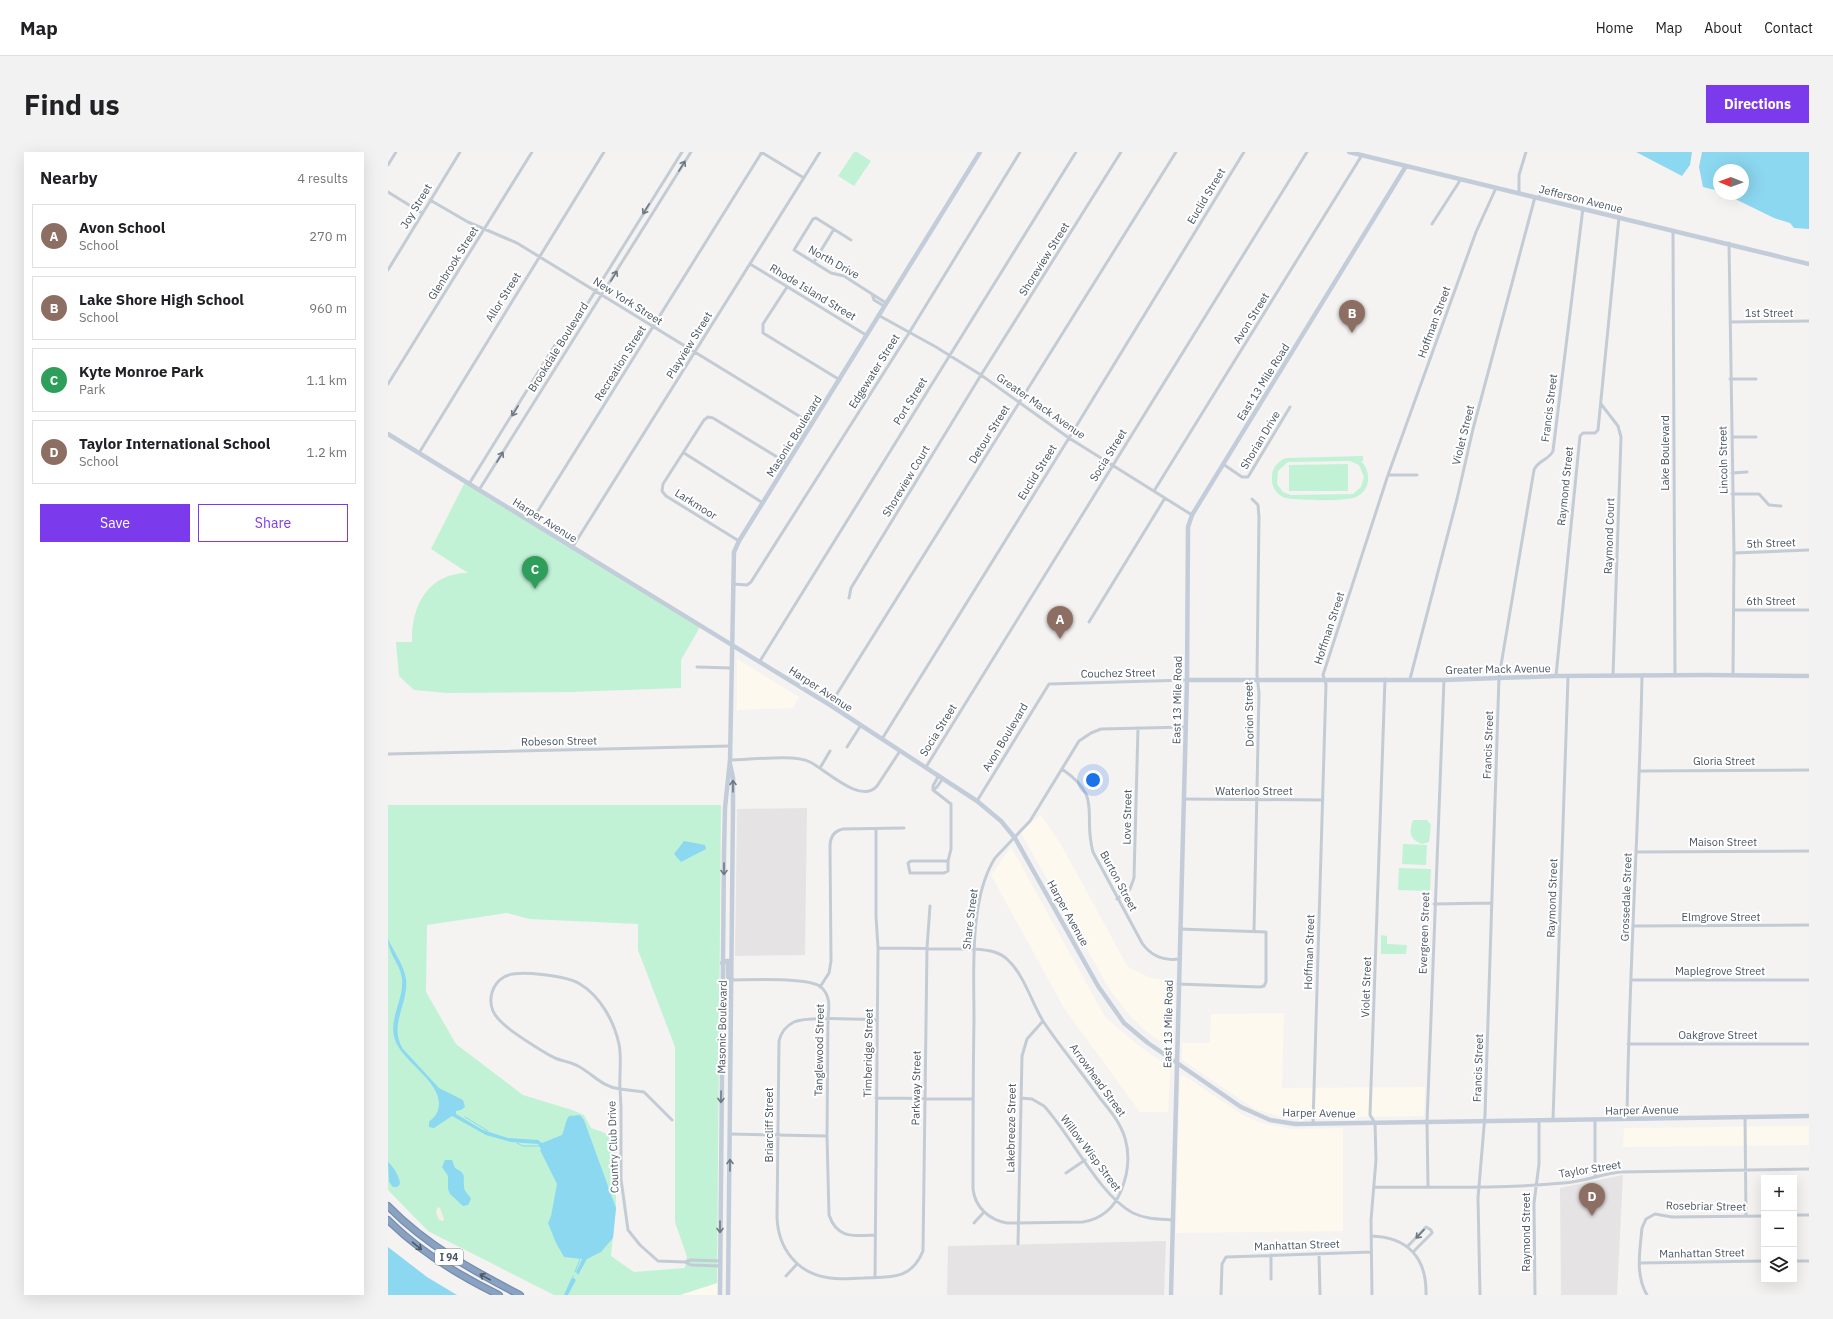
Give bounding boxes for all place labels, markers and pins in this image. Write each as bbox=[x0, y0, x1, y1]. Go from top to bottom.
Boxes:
pin: B bbox=[1339, 300, 1365, 333]
pin: C bbox=[522, 556, 548, 589]
pin: A bbox=[1047, 606, 1073, 639]
pin: D bbox=[1579, 1183, 1605, 1216]

